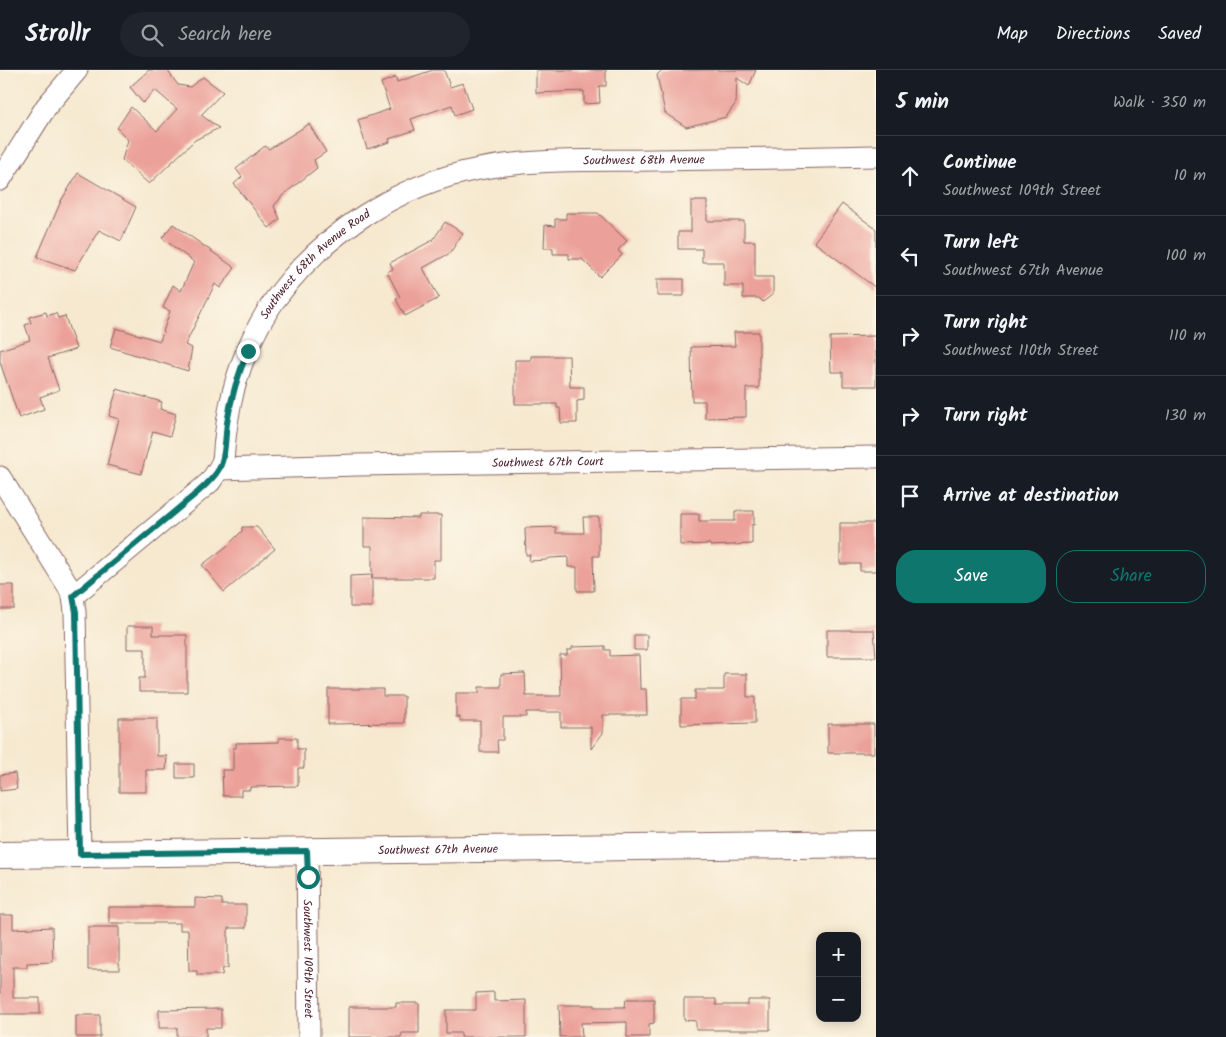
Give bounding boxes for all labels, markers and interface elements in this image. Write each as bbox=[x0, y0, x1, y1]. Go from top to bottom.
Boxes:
search box bbox=[120, 12, 470, 57]
text: Strollr bbox=[25, 15, 90, 54]
text: Search here bbox=[178, 20, 272, 50]
text: Map bbox=[996, 20, 1028, 49]
text: Directions bbox=[1056, 20, 1130, 49]
text: Saved bbox=[1158, 20, 1201, 49]
icon: search bbox=[138, 21, 166, 49]
text: 5 min bbox=[896, 86, 949, 119]
text: Walk · 350 m bbox=[1113, 90, 1206, 115]
text: Continue bbox=[943, 148, 1016, 178]
street label: Southwest 68th Avenue bbox=[583, 150, 706, 170]
icon: ahead bbox=[896, 162, 924, 190]
text: 10 m bbox=[1174, 163, 1206, 188]
text: Southwest 109th Street bbox=[943, 178, 1101, 203]
street label: Southwest 68th Avenue Road bbox=[255, 204, 375, 323]
text: Turn left bbox=[943, 228, 1018, 258]
icon: left bbox=[896, 242, 924, 270]
text: 100 m bbox=[1166, 243, 1206, 268]
text: Southwest 67th Avenue bbox=[943, 258, 1103, 283]
text: Turn right bbox=[943, 308, 1028, 338]
icon: right bbox=[896, 322, 924, 350]
text: 110 m bbox=[1169, 323, 1206, 348]
text: Southwest 110th Street bbox=[943, 338, 1098, 363]
route end bbox=[237, 340, 260, 363]
text: Turn right bbox=[943, 401, 1028, 431]
icon: right bbox=[896, 402, 924, 430]
text: 130 m bbox=[1165, 403, 1206, 428]
street label: Southwest 67th Court bbox=[492, 452, 604, 472]
text: Arrive at destination bbox=[943, 481, 1119, 511]
icon: arrive bbox=[896, 482, 924, 510]
button: Save bbox=[896, 550, 1046, 603]
button: Share bbox=[1056, 550, 1206, 603]
street label: Southwest 67th Avenue bbox=[378, 839, 499, 860]
route start bbox=[297, 866, 320, 889]
street label: Southwest 109th Street bbox=[298, 899, 318, 1019]
map controls bbox=[816, 932, 861, 1022]
button: + bbox=[816, 932, 861, 977]
button: − bbox=[816, 977, 861, 1022]

